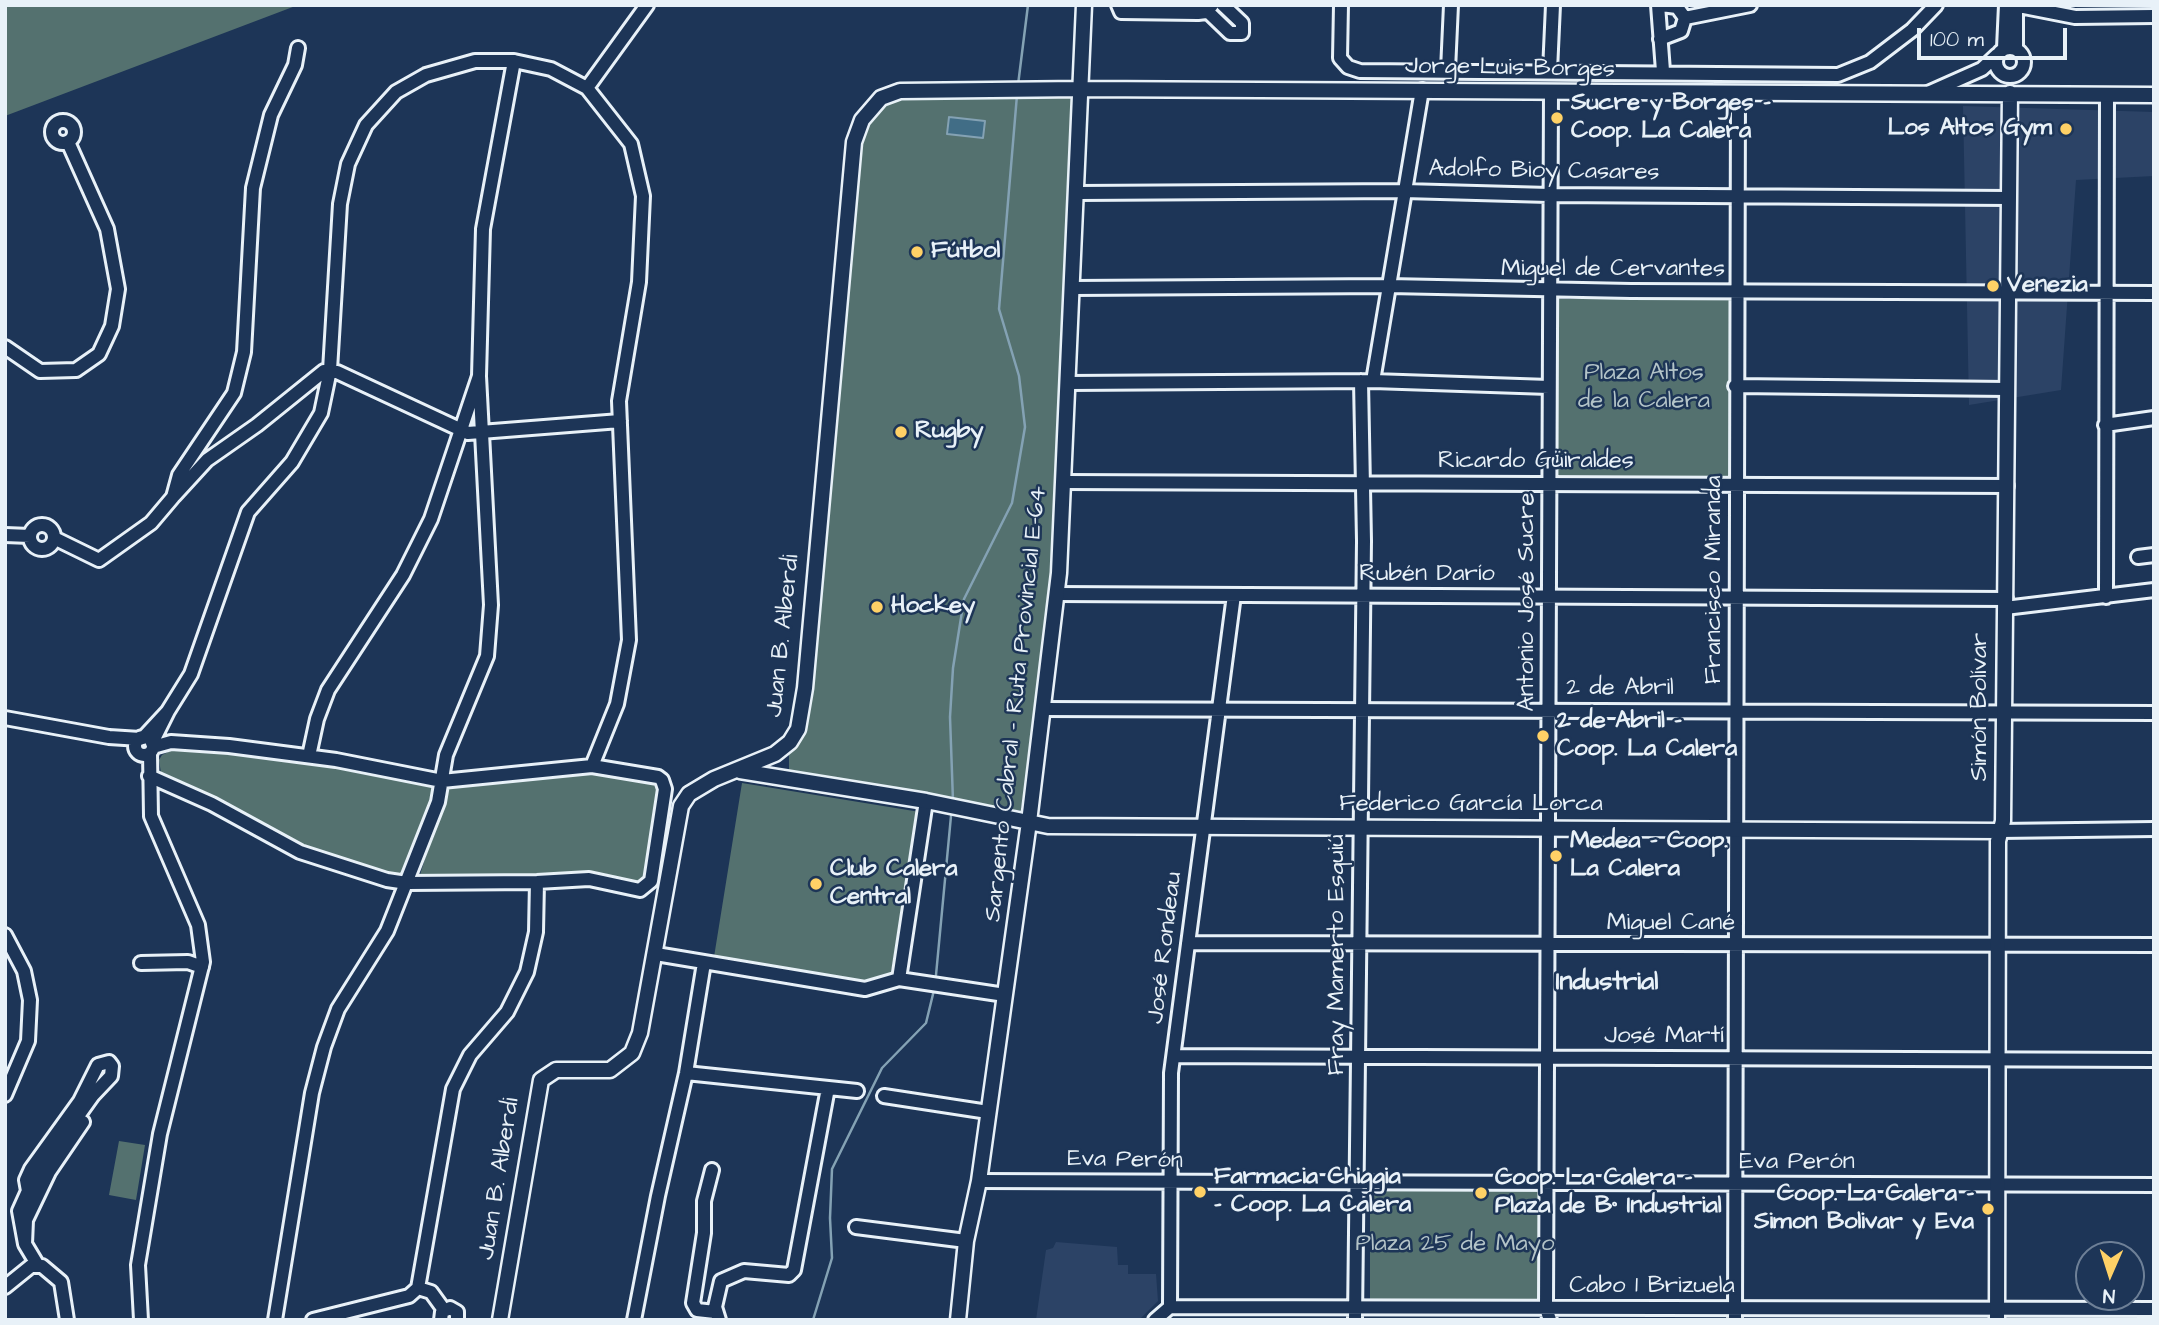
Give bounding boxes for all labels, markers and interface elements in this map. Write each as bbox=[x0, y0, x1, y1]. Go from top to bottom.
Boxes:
scale bar bbox=[1921, 14, 2072, 58]
text: 100 m bbox=[1930, 25, 1984, 54]
street label: Jorge Luis Borges bbox=[1405, 53, 1615, 85]
place label: Sucre y Borges - Coop. La Calera bbox=[1571, 90, 1771, 146]
marker: Sucre y Borges - Coop. La Calera bbox=[1549, 110, 1565, 126]
place label: Los Altos Gym bbox=[1888, 115, 2052, 143]
marker: Los Altos Gym bbox=[2058, 121, 2074, 137]
street label: Adolfo Bioy Casares bbox=[1428, 156, 1660, 188]
place label: Fútbol bbox=[931, 238, 1000, 266]
marker: Fútbol bbox=[909, 244, 925, 260]
street label: Miguel de Cervantes bbox=[1501, 256, 1725, 284]
place label: Venezia bbox=[2007, 272, 2088, 300]
marker: Venezia bbox=[1985, 278, 2001, 294]
park label: Plaza Altos de la Calera bbox=[1578, 360, 1710, 416]
place label: Rugby bbox=[915, 418, 983, 446]
marker: Rugby bbox=[893, 424, 909, 440]
street label: Ricardo Güiraldes bbox=[1438, 448, 1634, 476]
street label: Francisco Miranda bbox=[1701, 476, 1729, 684]
street label: Sargento Cabral - Ruta Provincial E-64 bbox=[980, 485, 1054, 923]
street label: Antonio José Sucre bbox=[1514, 492, 1542, 712]
street label: Juan B. Alberdi bbox=[761, 553, 807, 719]
street label: Rubén Darío bbox=[1359, 561, 1495, 589]
place label: Hockey bbox=[891, 593, 975, 621]
marker: Hockey bbox=[869, 599, 885, 615]
street label: Simón Bolívar bbox=[1967, 633, 1995, 781]
street label: 2 de Abril bbox=[1566, 675, 1674, 703]
place label: 2 de Abril - Coop. La Calera bbox=[1557, 708, 1737, 764]
marker: 2 de Abril - Coop. La Calera bbox=[1535, 728, 1551, 744]
street label: Federico García Lorca bbox=[1339, 791, 1603, 819]
place label: Medea - Coop. La Calera bbox=[1570, 828, 1728, 884]
street label: Fray Mamerto Esquiú bbox=[1324, 834, 1352, 1076]
marker: Medea - Coop. La Calera bbox=[1548, 848, 1564, 864]
place label: Club Calera Central bbox=[830, 856, 957, 912]
street label: José Rondeau bbox=[1142, 870, 1190, 1026]
marker: Club Calera Central bbox=[808, 876, 824, 892]
street label: Miguel Cané bbox=[1607, 910, 1735, 938]
district label: Industrial bbox=[1556, 968, 1658, 1000]
street label: José Martí bbox=[1604, 1023, 1724, 1051]
street label: Juan B. Alberdi bbox=[473, 1096, 527, 1262]
street label: Eva Perón bbox=[1067, 1146, 1183, 1176]
street label: Eva Perón bbox=[1739, 1149, 1855, 1177]
place label: Farmacia Chiggia - Coop. La Calera bbox=[1214, 1164, 1411, 1220]
place label: Coop. La Calera - Plaza de B° Industrial bbox=[1495, 1165, 1722, 1221]
place label: Coop. La Calera - Simon Bolivar y Eva bbox=[1754, 1181, 1974, 1237]
marker: Farmacia Chiggia - Coop. La Calera bbox=[1192, 1184, 1208, 1200]
marker: Coop. La Calera - Plaza de B° Industrial bbox=[1473, 1185, 1489, 1201]
marker: Coop. La Calera - Simon Bolivar y Eva bbox=[1980, 1201, 1996, 1217]
park label: Plaza 25 de Mayo bbox=[1356, 1231, 1554, 1259]
north arrow bbox=[2075, 1241, 2145, 1311]
street label: Cabo 1 Brizuela bbox=[1569, 1273, 1735, 1301]
text: N bbox=[2102, 1282, 2116, 1309]

